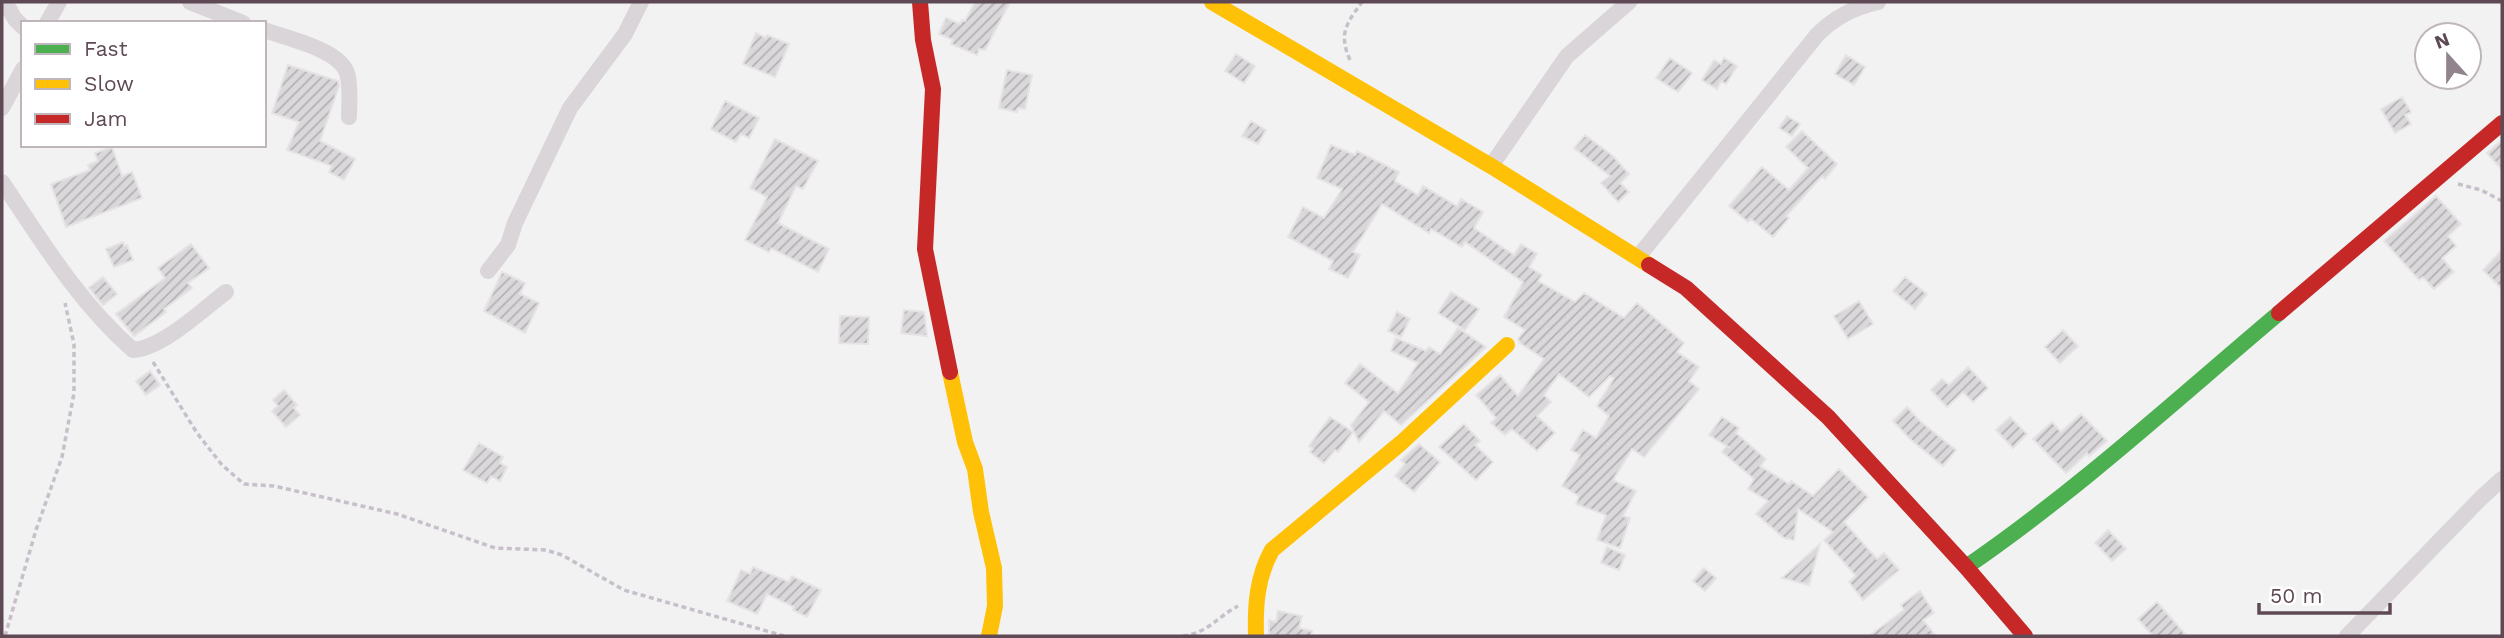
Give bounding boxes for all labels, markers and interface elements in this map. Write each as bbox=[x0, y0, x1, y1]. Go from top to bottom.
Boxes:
legend bbox=[21, 21, 266, 147]
north arrow bbox=[2413, 21, 2483, 91]
text: N bbox=[2431, 27, 2453, 54]
text: Fast bbox=[84, 36, 128, 61]
text: Slow bbox=[84, 71, 134, 96]
text: Jam bbox=[84, 106, 127, 131]
scale bar bbox=[2259, 572, 2390, 616]
text: 50 m bbox=[2270, 583, 2322, 608]

